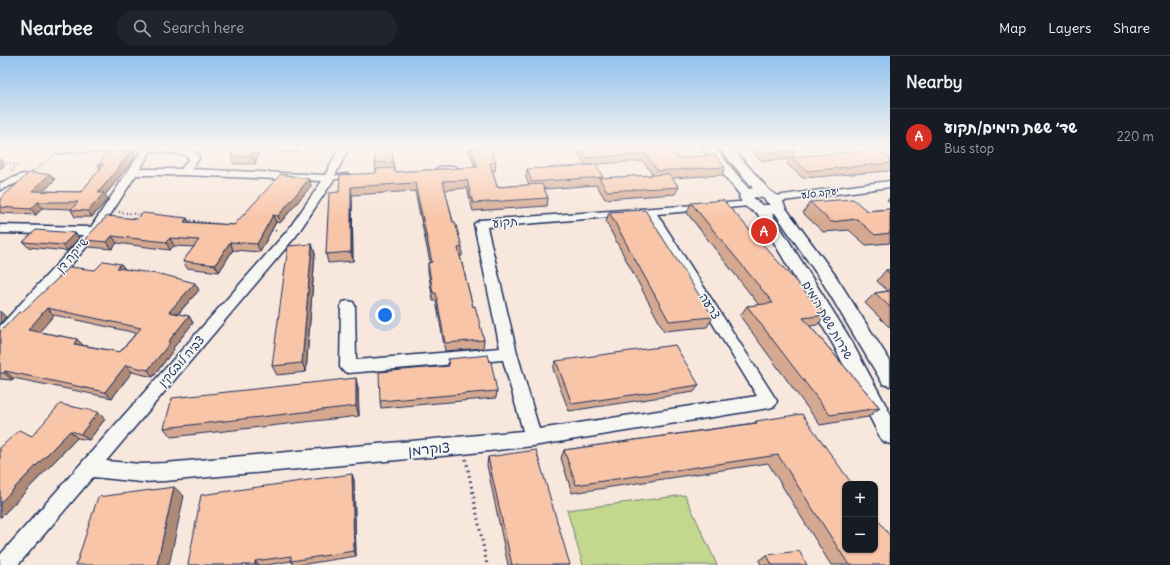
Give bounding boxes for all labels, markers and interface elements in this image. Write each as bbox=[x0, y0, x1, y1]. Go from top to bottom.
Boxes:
search box bbox=[117, 10, 397, 46]
text: Nearbee bbox=[20, 16, 93, 40]
icon: search bbox=[131, 17, 153, 39]
text: Search here bbox=[163, 18, 244, 37]
text: Map bbox=[999, 19, 1026, 37]
text: Layers bbox=[1048, 19, 1091, 37]
text: Share bbox=[1113, 19, 1150, 37]
text: Nearby bbox=[906, 71, 962, 93]
text: שד׳ ששת הימים/תקוע bbox=[944, 118, 1078, 137]
text: A bbox=[915, 128, 923, 145]
text: 220 m bbox=[1117, 128, 1154, 145]
text: Bus stop bbox=[944, 140, 994, 157]
street label: יעקב סלע bbox=[800, 184, 840, 202]
street label: תקוע bbox=[492, 213, 518, 231]
pin: A bbox=[751, 216, 777, 246]
street label: שייקה דן bbox=[53, 234, 92, 276]
street label: שדרות ששת הימים bbox=[799, 278, 857, 362]
street label: צרעה bbox=[696, 290, 724, 322]
your location bbox=[375, 305, 395, 325]
street label: צביה לובטקין bbox=[155, 332, 207, 390]
street label: צוקרמן bbox=[407, 438, 451, 460]
map controls bbox=[842, 481, 878, 553]
button: + bbox=[842, 481, 878, 517]
button: − bbox=[842, 517, 878, 553]

